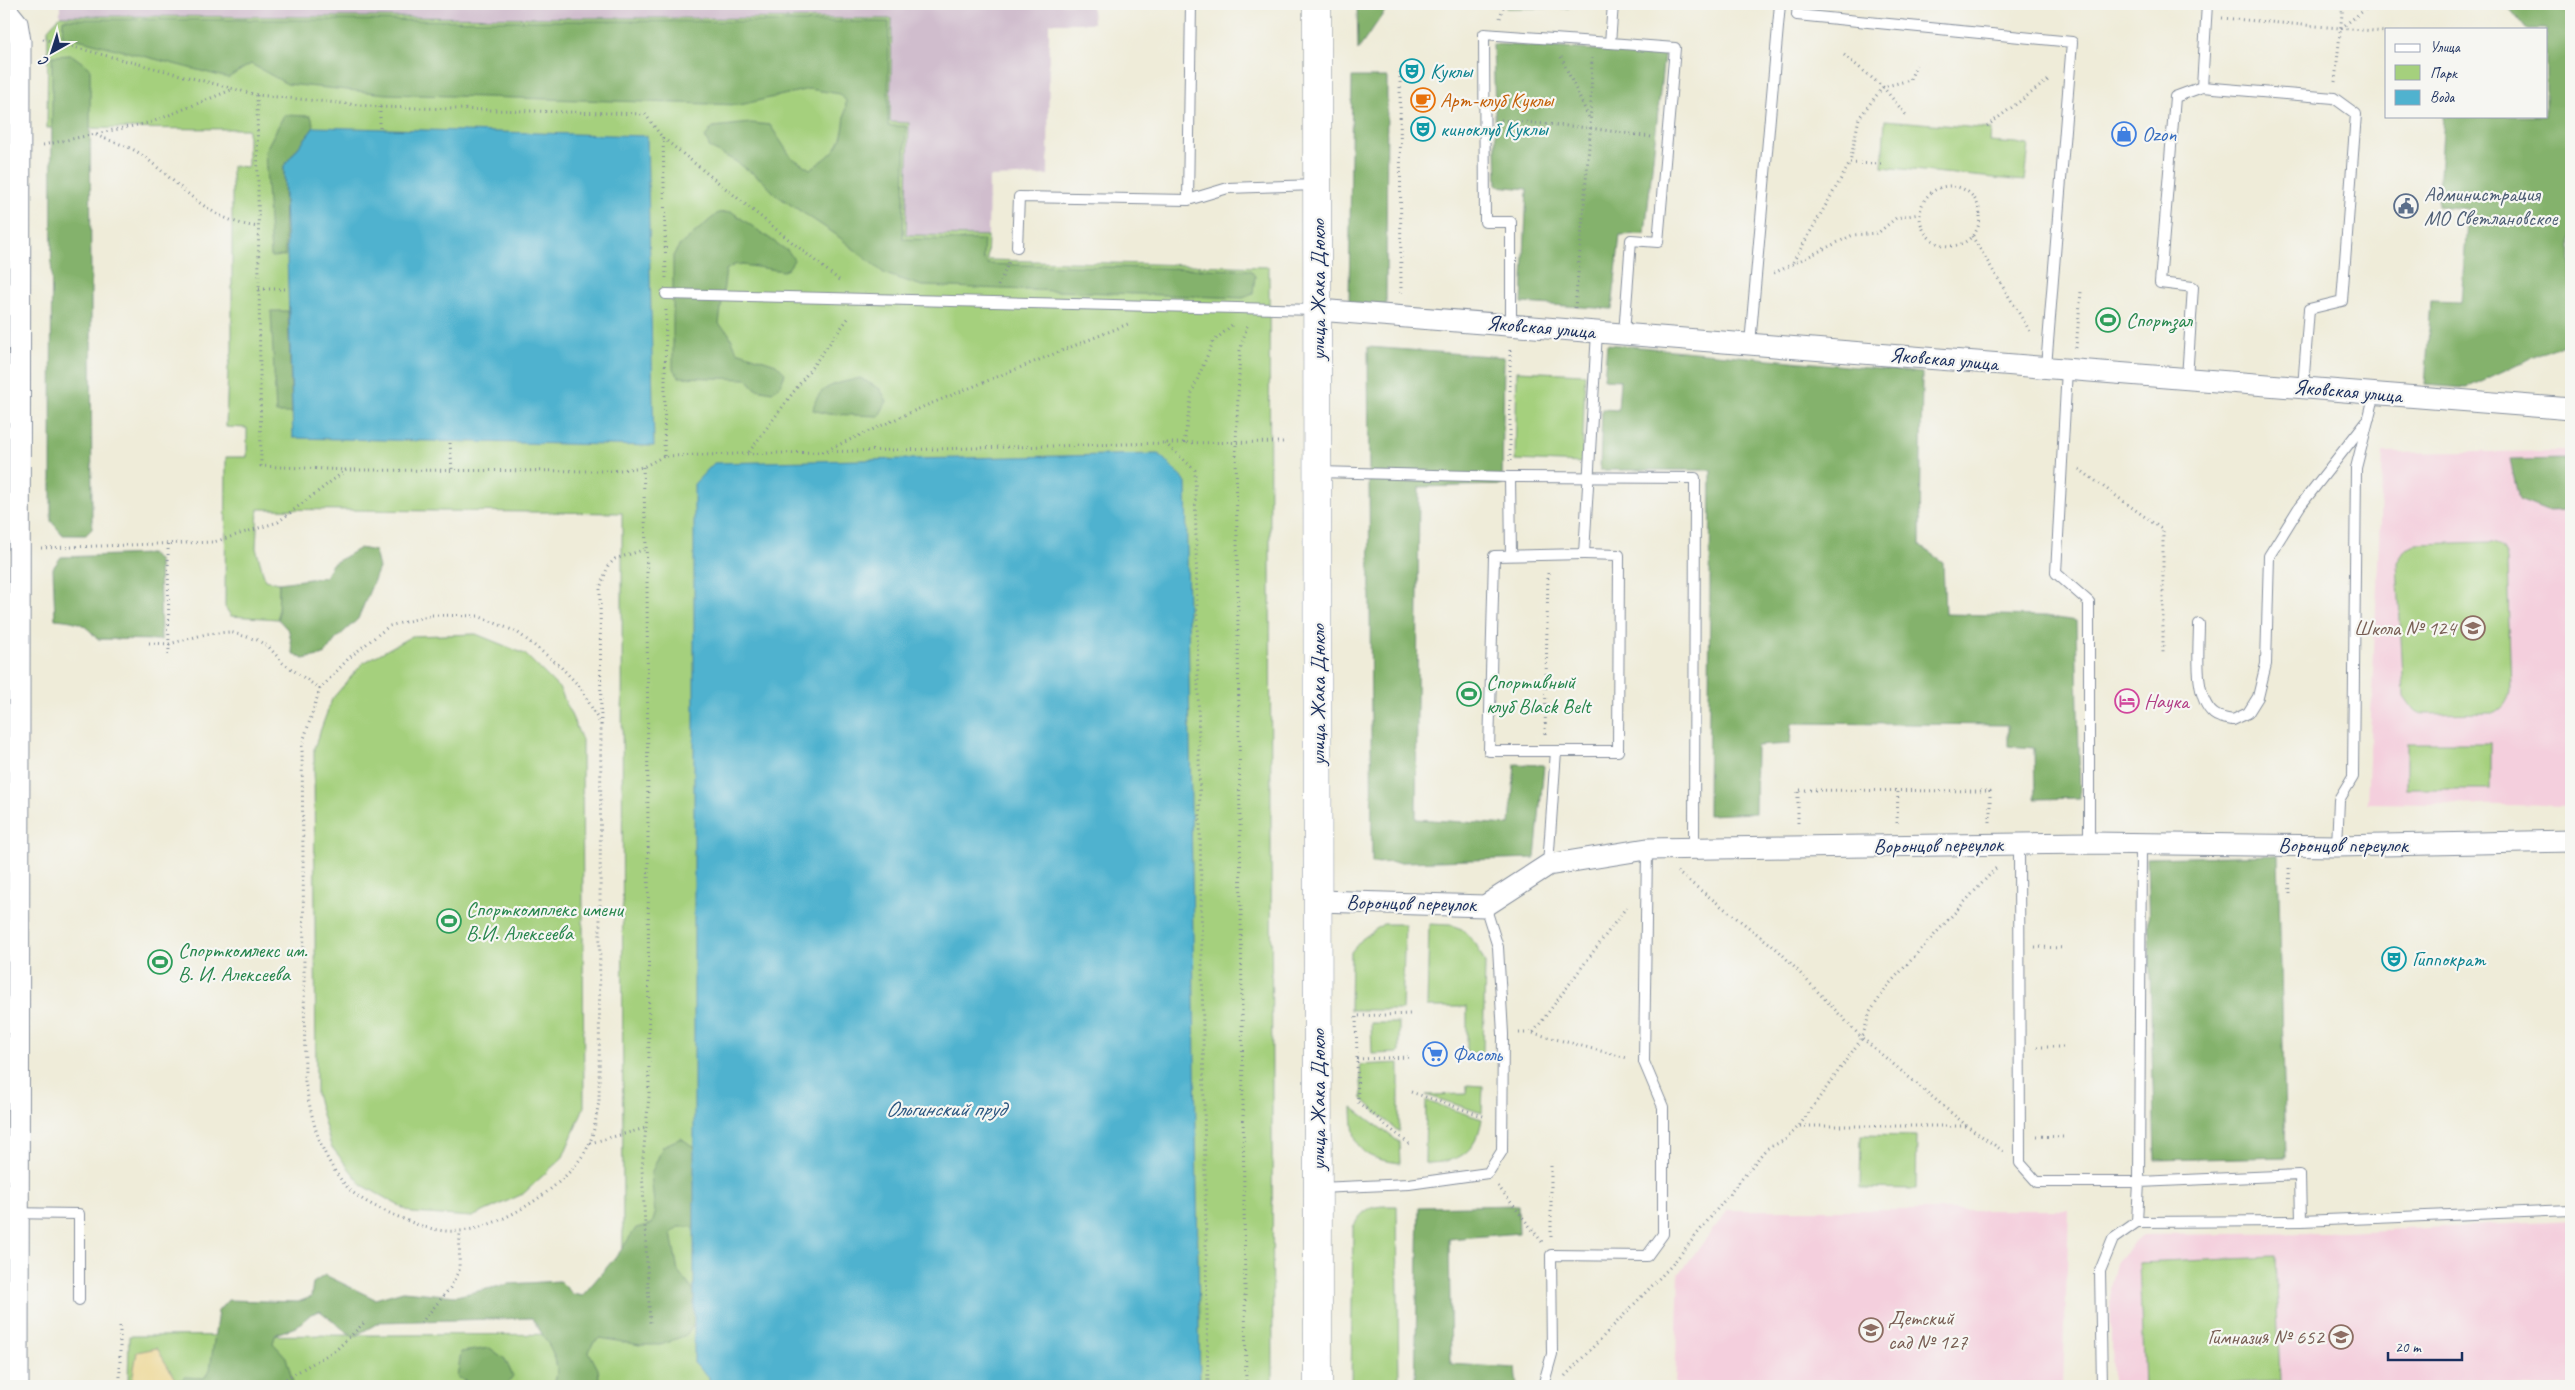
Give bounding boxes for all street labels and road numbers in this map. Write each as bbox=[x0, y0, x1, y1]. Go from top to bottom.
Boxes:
street label: улица Жака Дюкло bbox=[1305, 218, 1331, 363]
street label: Яковская улица bbox=[1486, 309, 1599, 345]
street label: Яковская улица bbox=[1889, 341, 2002, 377]
street label: Яковская улица bbox=[2293, 373, 2406, 409]
street label: улица Жака Дюкло bbox=[1305, 623, 1331, 768]
street label: Воронцов переулок bbox=[1873, 831, 2005, 859]
street label: Воронцов переулок bbox=[2278, 832, 2410, 858]
street label: Воронцов переулок bbox=[1346, 889, 1478, 917]
street label: улица Жака Дюкло bbox=[1305, 1028, 1331, 1173]

